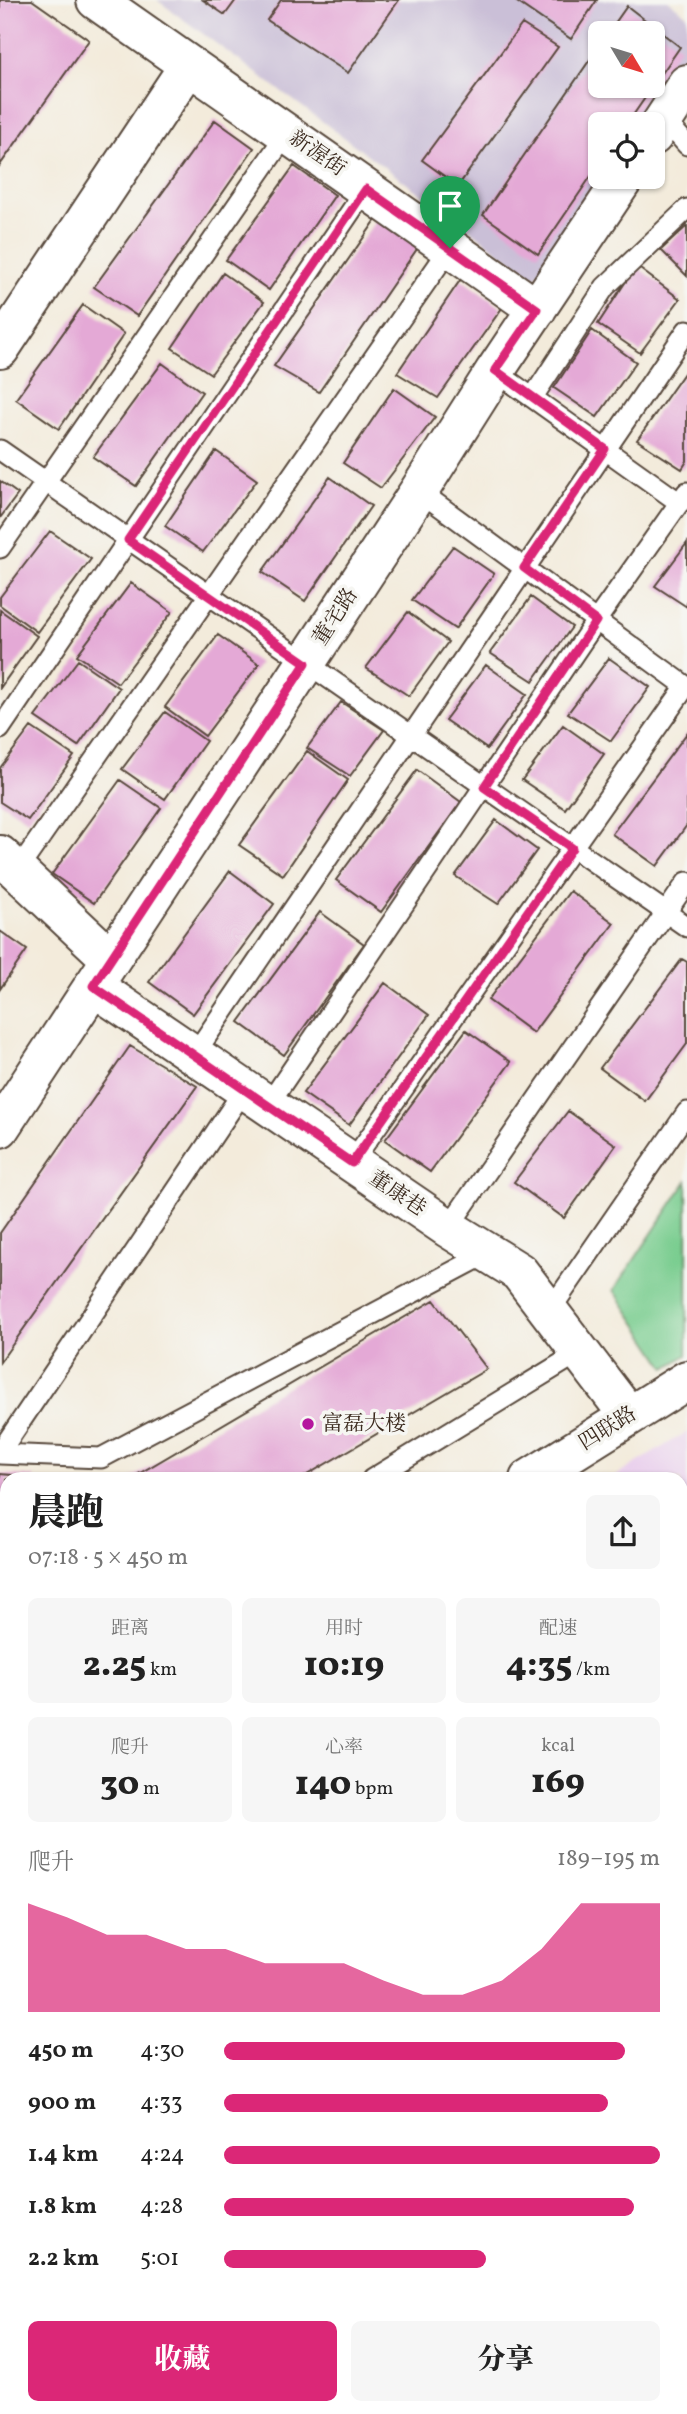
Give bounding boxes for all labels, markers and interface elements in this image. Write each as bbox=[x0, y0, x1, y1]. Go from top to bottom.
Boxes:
north arrow bbox=[588, 21, 665, 98]
map controls bbox=[588, 21, 665, 189]
button: locate bbox=[588, 112, 665, 189]
street label: 新渥街 bbox=[283, 124, 351, 184]
pin bbox=[420, 176, 480, 248]
icon: arrive bbox=[431, 187, 469, 225]
street label: 董宅路 bbox=[307, 583, 365, 651]
street label: 董康巷 bbox=[363, 1164, 431, 1224]
street label: 四联路 bbox=[574, 1400, 642, 1458]
place label: 富磊大楼 bbox=[322, 1410, 406, 1439]
marker: 富磊大楼 bbox=[300, 1416, 316, 1432]
text: 晨跑 bbox=[28, 1489, 104, 1542]
button: share bbox=[586, 1495, 660, 1569]
text: 07:18 · 5 × 450 m bbox=[28, 1542, 188, 1574]
text: 距离 bbox=[111, 1616, 149, 1642]
text: 用时 bbox=[325, 1616, 363, 1642]
text: 配速 bbox=[539, 1616, 577, 1642]
text: 2.25 bbox=[83, 1642, 146, 1690]
text: 10:19 bbox=[304, 1642, 384, 1690]
text: 4:35 bbox=[506, 1642, 572, 1690]
text: km bbox=[146, 1657, 177, 1683]
text: /km bbox=[572, 1657, 610, 1683]
text: kcal bbox=[541, 1733, 575, 1759]
text: 爬升 bbox=[111, 1735, 149, 1761]
text: 心率 bbox=[325, 1735, 363, 1761]
text: 169 bbox=[531, 1759, 585, 1807]
text: 30 bbox=[100, 1761, 139, 1809]
text: 140 bbox=[295, 1761, 351, 1809]
text: m bbox=[139, 1776, 160, 1802]
text: bpm bbox=[351, 1776, 393, 1802]
text: 189–195 m bbox=[557, 1843, 660, 1875]
text: 爬升 bbox=[28, 1847, 74, 1879]
text: 450 m bbox=[28, 2035, 93, 2067]
text: 4:30 bbox=[140, 2035, 184, 2067]
text: 900 m bbox=[28, 2087, 96, 2119]
text: 4:33 bbox=[140, 2087, 183, 2119]
text: 1.4 km bbox=[28, 2139, 99, 2171]
text: 4:24 bbox=[140, 2139, 185, 2171]
text: 1.8 km bbox=[28, 2191, 97, 2223]
text: 4:28 bbox=[140, 2191, 183, 2223]
text: 2.2 km bbox=[28, 2243, 99, 2275]
text: 5:01 bbox=[140, 2243, 179, 2275]
button: 收藏 bbox=[28, 2321, 337, 2401]
button: 分享 bbox=[351, 2321, 660, 2401]

